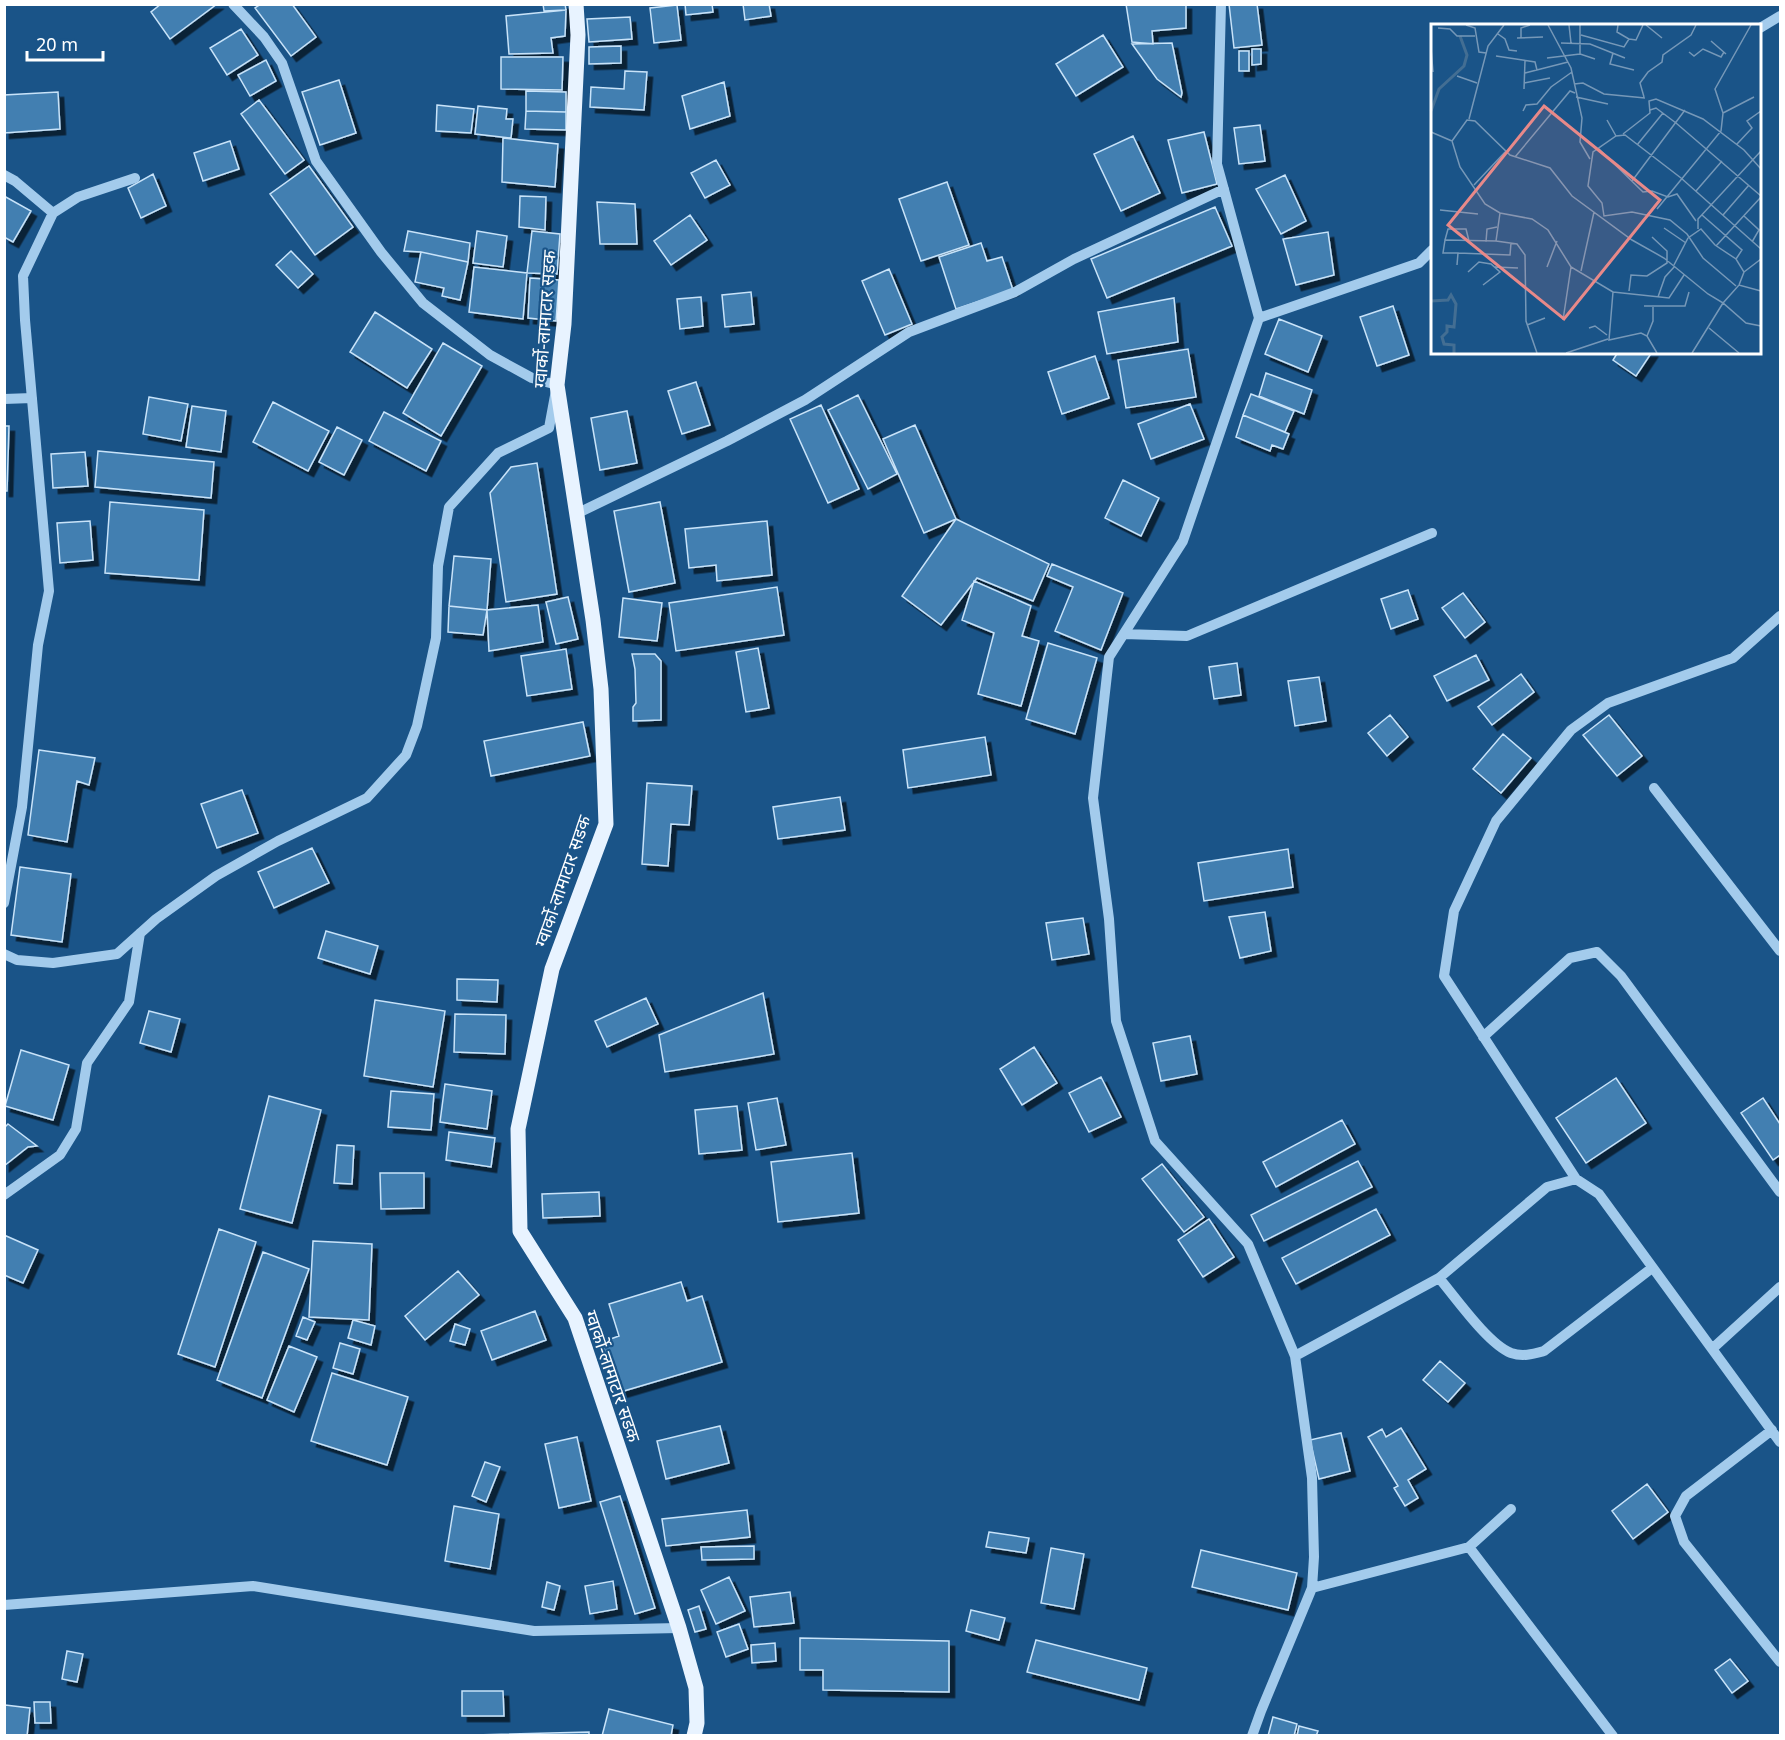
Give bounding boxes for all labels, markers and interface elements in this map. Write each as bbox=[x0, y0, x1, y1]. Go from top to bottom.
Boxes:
scale bar bbox=[27, 24, 104, 62]
inset map bbox=[1431, 24, 1761, 354]
text: 20 m bbox=[36, 32, 78, 56]
street label: ग्वार्को-लामाटार सडक bbox=[527, 248, 561, 389]
street label: ग्वार्को-लामाटार सडक bbox=[528, 811, 596, 950]
street label: ग्वार्को-लामाटार सडक bbox=[579, 1307, 647, 1446]

